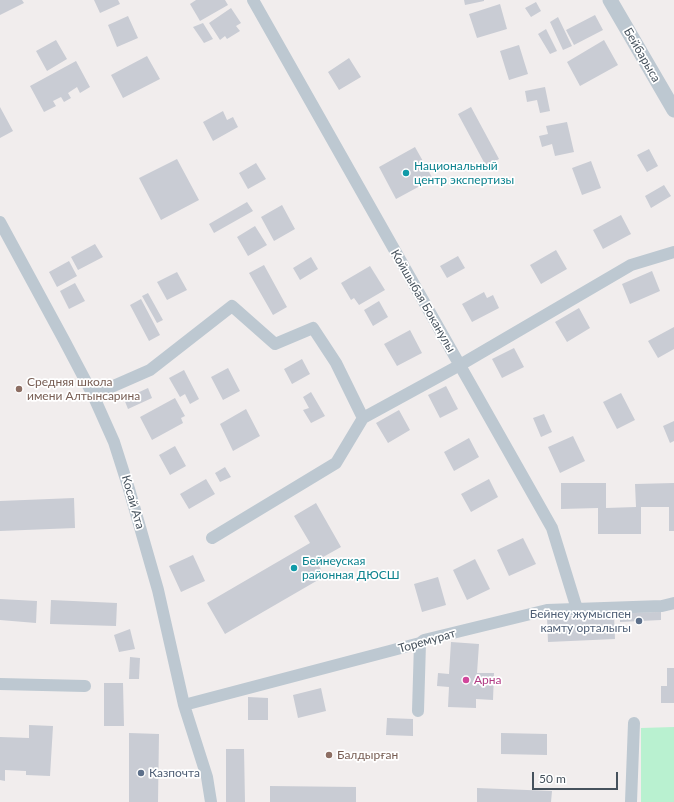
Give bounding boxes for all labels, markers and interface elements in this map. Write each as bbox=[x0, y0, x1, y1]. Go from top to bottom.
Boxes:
street label: Бейбарыса bbox=[621, 25, 663, 85]
place label: Национальный центр экспертизы bbox=[414, 159, 514, 187]
marker: Национальный центр экспертизы bbox=[401, 168, 411, 178]
street label: Койшыбая Боканулы bbox=[388, 247, 458, 355]
place label: Средняя школа имени Алтынсарина bbox=[27, 375, 140, 403]
marker: Средняя школа имени Алтынсарина bbox=[14, 384, 24, 394]
street label: Косай Ата bbox=[118, 473, 148, 531]
place label: Бейнеуская районная ДЮСШ bbox=[302, 554, 400, 582]
marker: Бейнеуская районная ДЮСШ bbox=[289, 563, 299, 573]
place label: Бейнеу жумыспен камту орталыгы bbox=[530, 607, 631, 635]
marker: Бейнеу жумыспен камту орталыгы bbox=[634, 616, 644, 626]
street label: Торемурат bbox=[397, 626, 457, 656]
place label: Арна bbox=[474, 673, 502, 687]
marker: Арна bbox=[461, 675, 471, 685]
place label: Балдырған bbox=[337, 748, 398, 762]
marker: Балдырған bbox=[324, 750, 334, 760]
scale bar bbox=[534, 764, 620, 790]
place label: Казпочта bbox=[149, 766, 200, 780]
marker: Казпочта bbox=[136, 768, 146, 778]
text: 50 m bbox=[539, 771, 566, 786]

